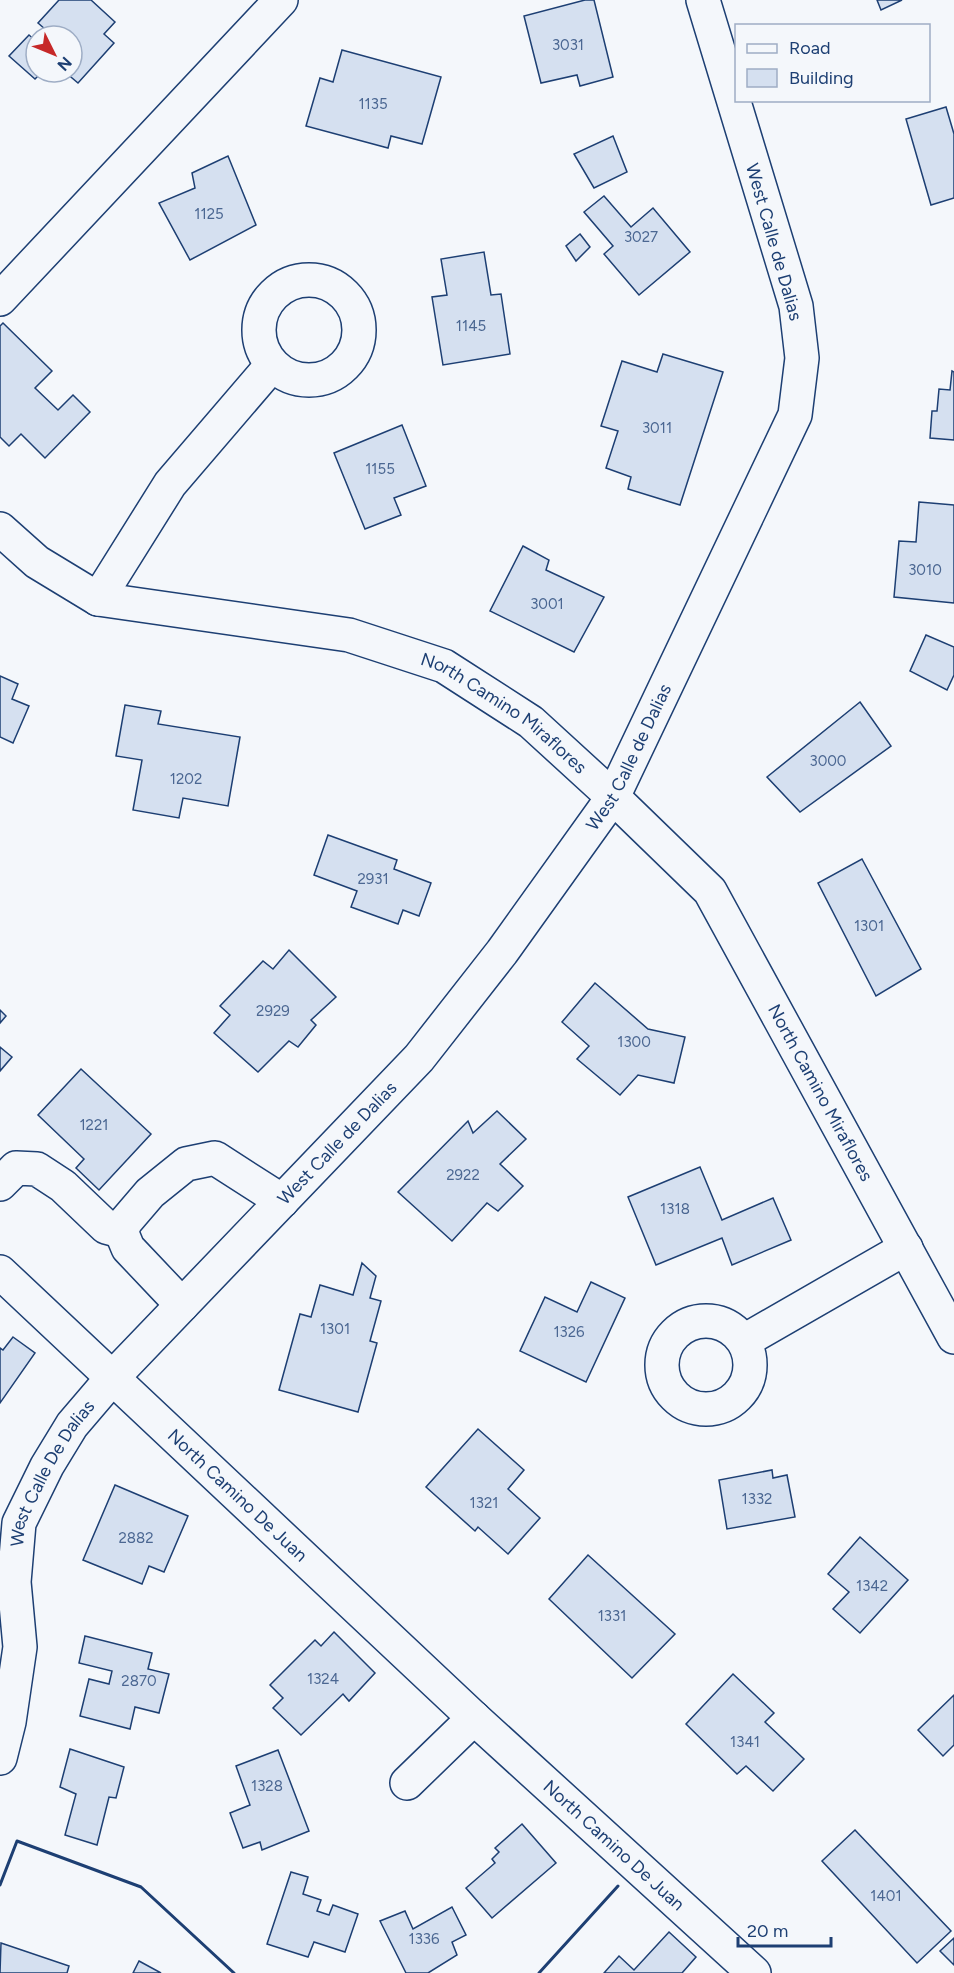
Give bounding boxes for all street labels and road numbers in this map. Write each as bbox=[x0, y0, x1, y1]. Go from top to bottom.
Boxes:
street label: West Calle de Dalias bbox=[741, 161, 807, 323]
street label: North Camino Miraflores bbox=[418, 648, 591, 778]
street label: West Calle de Dalias bbox=[582, 680, 676, 835]
street label: North Camino Miraflores bbox=[763, 1000, 878, 1185]
street label: West Calle de Dalias bbox=[273, 1077, 401, 1210]
street label: West Calle De Dalias bbox=[6, 1396, 99, 1547]
street label: North Camino De Juan bbox=[163, 1424, 312, 1566]
street label: North Camino De Juan bbox=[539, 1775, 689, 1915]

